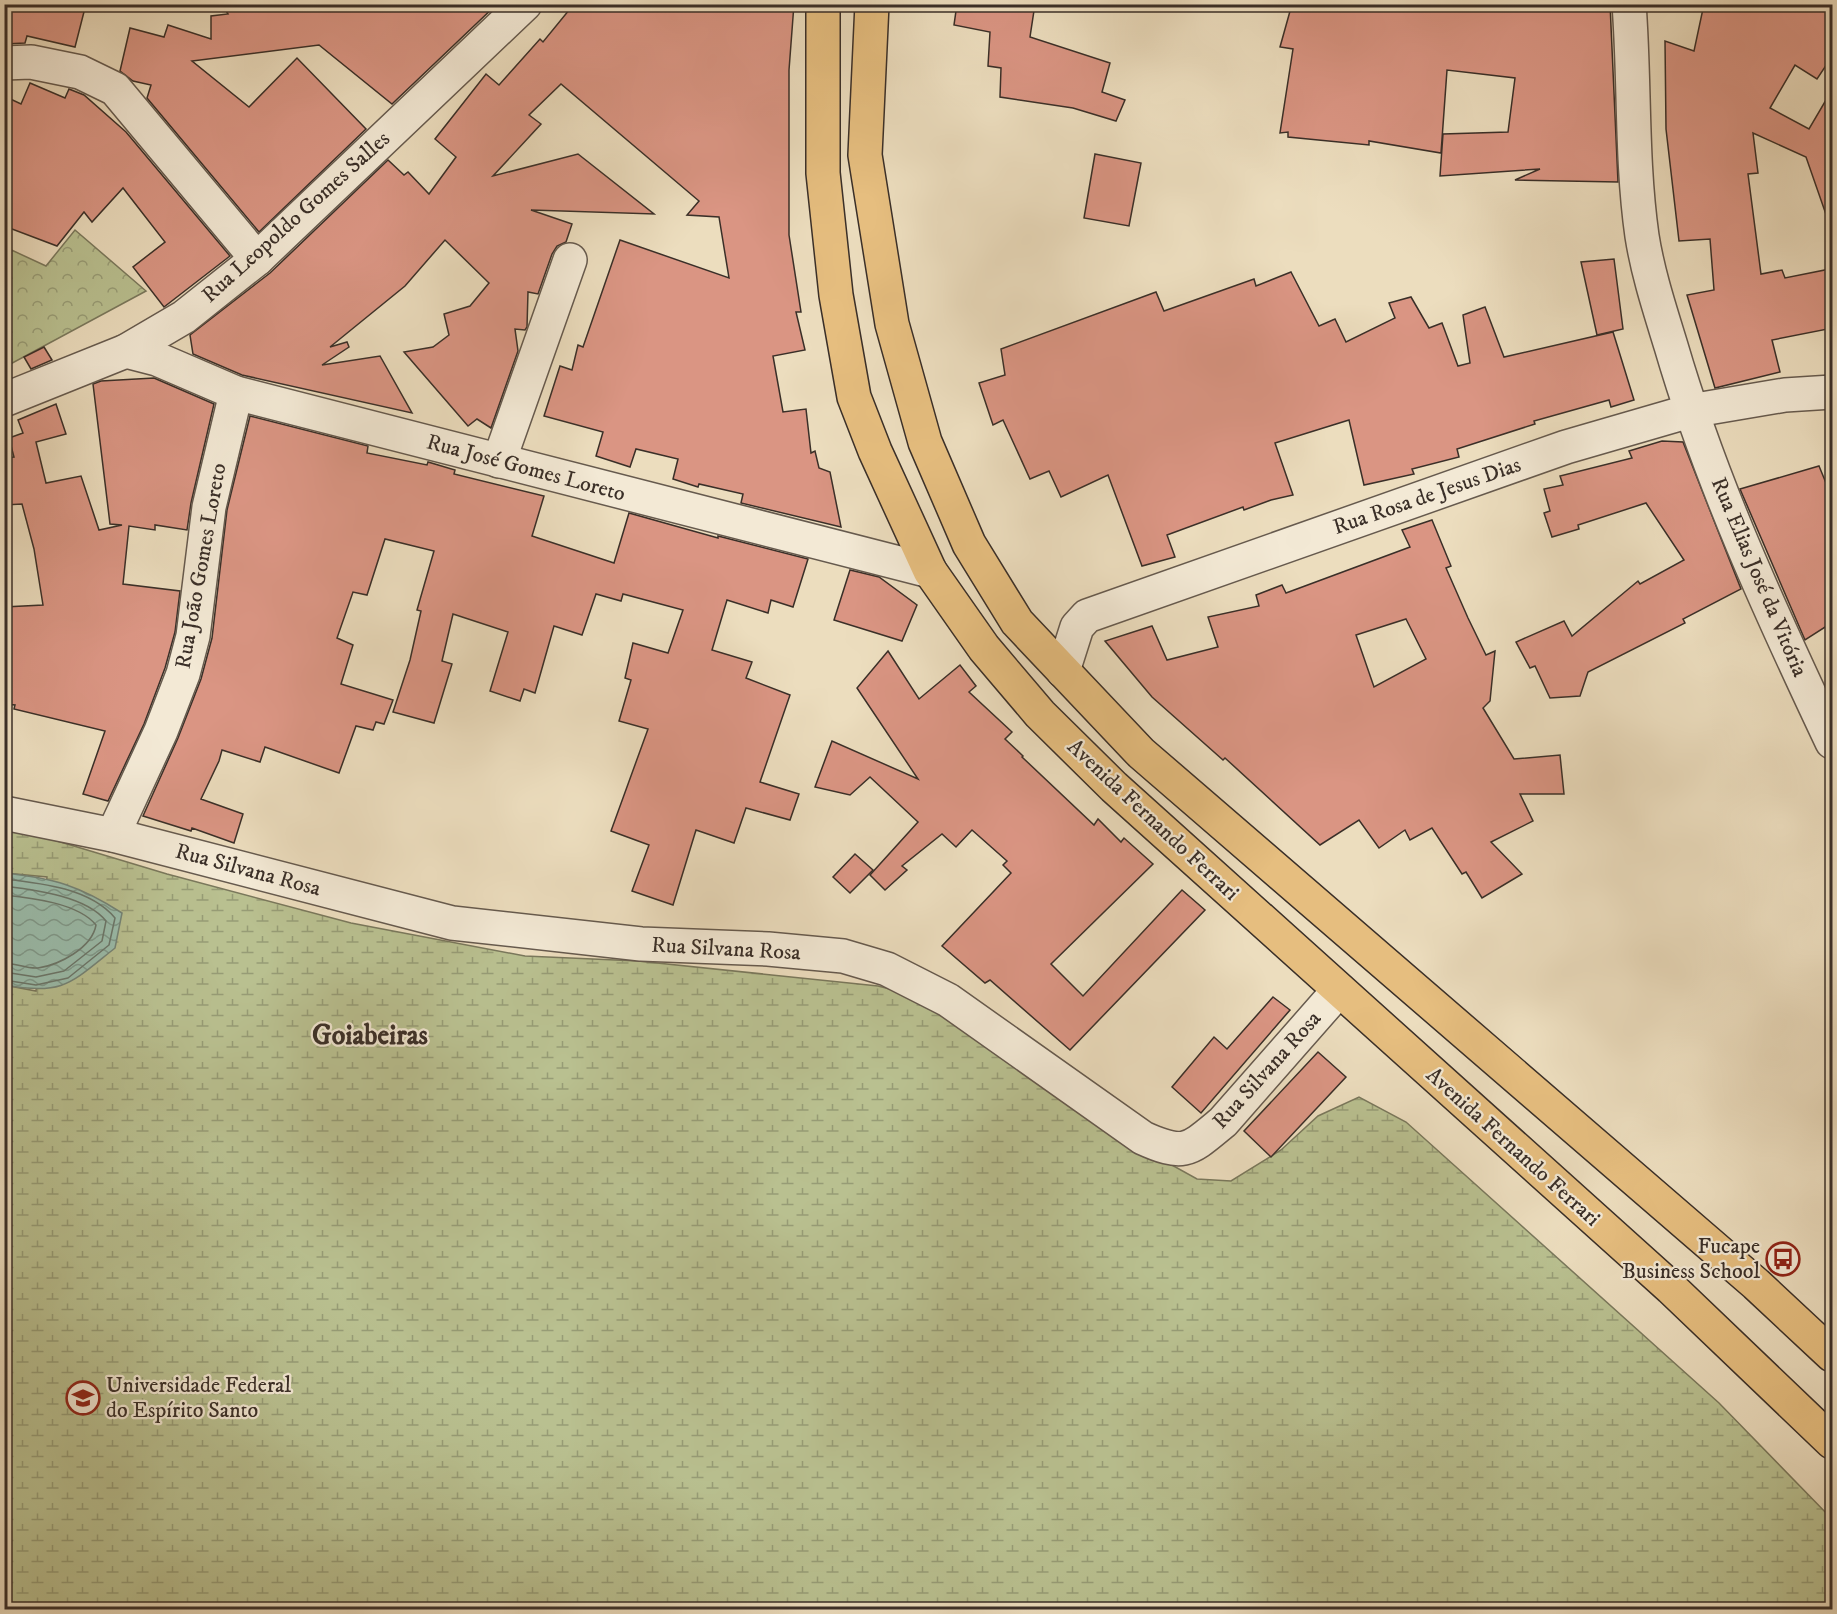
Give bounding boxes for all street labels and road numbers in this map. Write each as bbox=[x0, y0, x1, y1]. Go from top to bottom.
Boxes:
street label: Rua Leopoldo Gomes Salles bbox=[196, 125, 396, 309]
street label: Rua José Gomes Loreto bbox=[424, 428, 628, 508]
street label: Rua Rosa de Jesus Dias bbox=[1329, 451, 1525, 541]
street label: Rua João Gomes Loreto bbox=[170, 461, 232, 671]
street label: Rua Elias José da Vitória bbox=[1705, 473, 1814, 681]
street label: Avenida Fernando Ferrari bbox=[1061, 733, 1245, 907]
street label: Rua Silvana Rosa bbox=[172, 838, 324, 903]
street label: Rua Silvana Rosa bbox=[651, 932, 802, 966]
street label: Rua Silvana Rosa bbox=[1207, 1005, 1327, 1135]
street label: Avenida Fernando Ferrari bbox=[1420, 1062, 1606, 1232]

